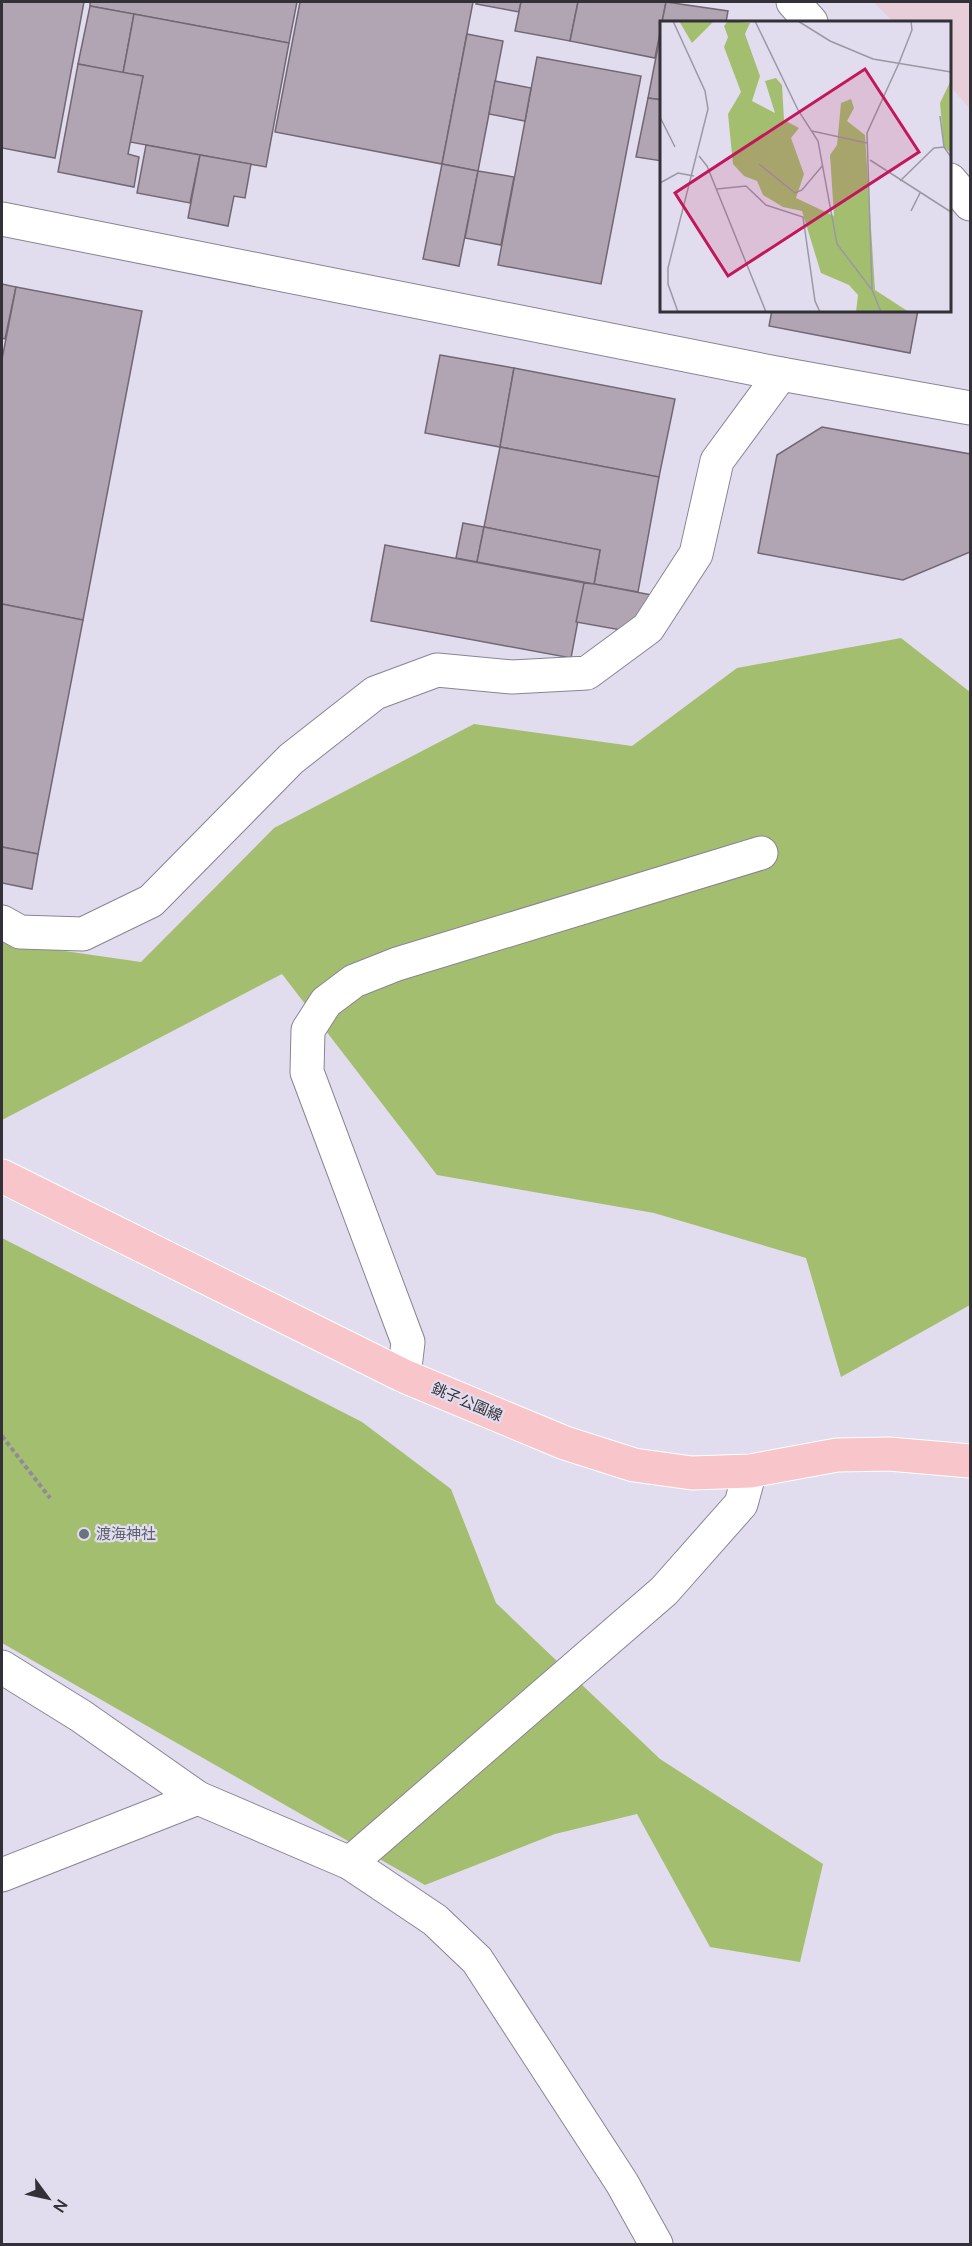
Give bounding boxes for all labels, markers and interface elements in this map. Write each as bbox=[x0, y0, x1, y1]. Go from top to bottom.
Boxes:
inset map bbox=[660, 21, 951, 312]
street label: 銚子公園線 bbox=[429, 1377, 506, 1426]
place label: 渡海神社 bbox=[96, 1523, 156, 1544]
marker: 渡海神社 bbox=[77, 1527, 91, 1541]
north arrow bbox=[18, 2168, 78, 2228]
text: N bbox=[48, 2195, 73, 2217]

